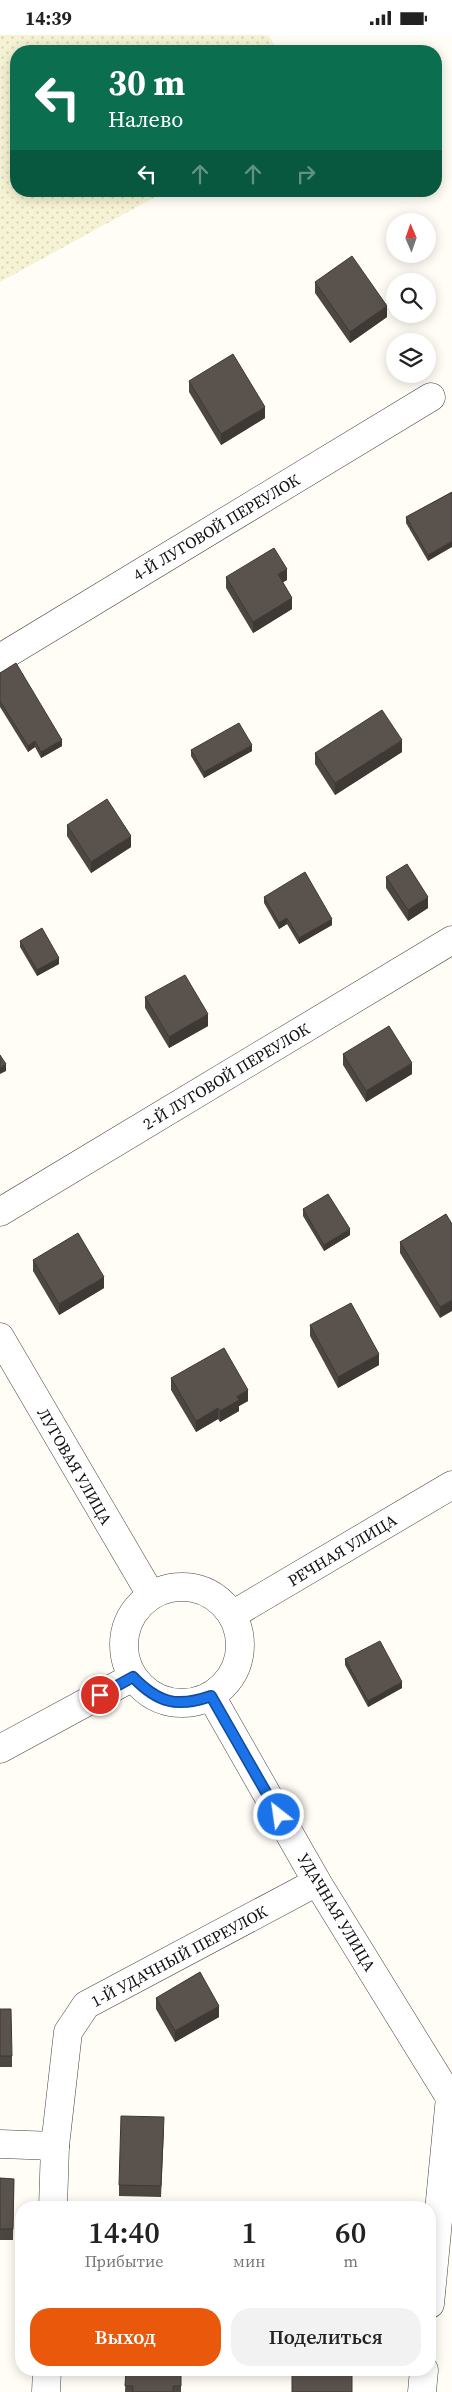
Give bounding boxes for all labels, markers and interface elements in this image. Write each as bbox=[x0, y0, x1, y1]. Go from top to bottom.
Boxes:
text: 14:39 bbox=[25, 5, 72, 31]
text: 30 m bbox=[108, 59, 185, 107]
icon: left bbox=[25, 65, 90, 130]
text: Налево bbox=[108, 104, 183, 134]
icon: left bbox=[133, 160, 161, 188]
icon: ahead bbox=[186, 160, 214, 188]
icon: ahead bbox=[239, 160, 267, 188]
icon: right bbox=[292, 160, 320, 188]
north arrow bbox=[386, 213, 436, 263]
map controls bbox=[386, 213, 436, 383]
button: search bbox=[386, 273, 436, 323]
button: layers bbox=[386, 333, 436, 383]
street label: 4-Й ЛУГОВОЙ ПЕРЕУЛОК bbox=[129, 468, 304, 586]
street label: 2-Й ЛУГОВОЙ ПЕРЕУЛОК bbox=[139, 1017, 314, 1135]
street label: ЛУГОВАЯ УЛИЦА bbox=[32, 1403, 118, 1529]
street label: РЕЧНАЯ УЛИЦА bbox=[283, 1509, 401, 1591]
pin bbox=[79, 1674, 121, 1716]
icon: arrive bbox=[86, 1681, 114, 1709]
position arrow bbox=[252, 1788, 304, 1840]
street label: УДАЧНАЯ УЛИЦА bbox=[293, 1849, 381, 1976]
street label: 1-Й УДАЧНЫЙ ПЕРЕУЛОК bbox=[87, 1900, 271, 2012]
text: 14:40 bbox=[88, 2212, 160, 2253]
text: 1 bbox=[241, 2212, 257, 2253]
text: 60 bbox=[335, 2212, 366, 2253]
text: Прибытие bbox=[85, 2250, 163, 2272]
text: мин bbox=[233, 2250, 265, 2272]
text: m bbox=[344, 2250, 358, 2272]
button: Выход bbox=[30, 2308, 221, 2366]
button: Поделиться bbox=[231, 2308, 421, 2366]

